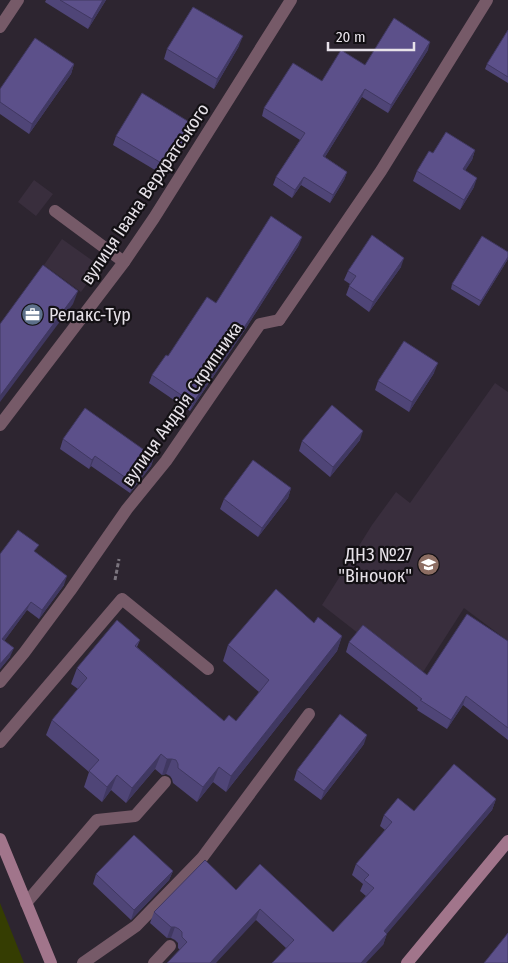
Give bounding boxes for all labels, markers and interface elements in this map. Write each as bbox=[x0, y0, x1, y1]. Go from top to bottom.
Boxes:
scale bar bbox=[328, 20, 414, 52]
text: 20 m bbox=[336, 28, 366, 46]
street label: вулиця Івана Верхратського bbox=[76, 99, 214, 289]
office icon: Релакс-Тур bbox=[21, 303, 45, 327]
place label: Релакс-Тур bbox=[49, 304, 131, 326]
street label: вулиця Андрія Скрипника bbox=[117, 317, 247, 491]
place label: ДНЗ №27 "Віночок" bbox=[338, 544, 412, 587]
school or university icon: ДНЗ №27 "Віночок" bbox=[416, 553, 440, 577]

